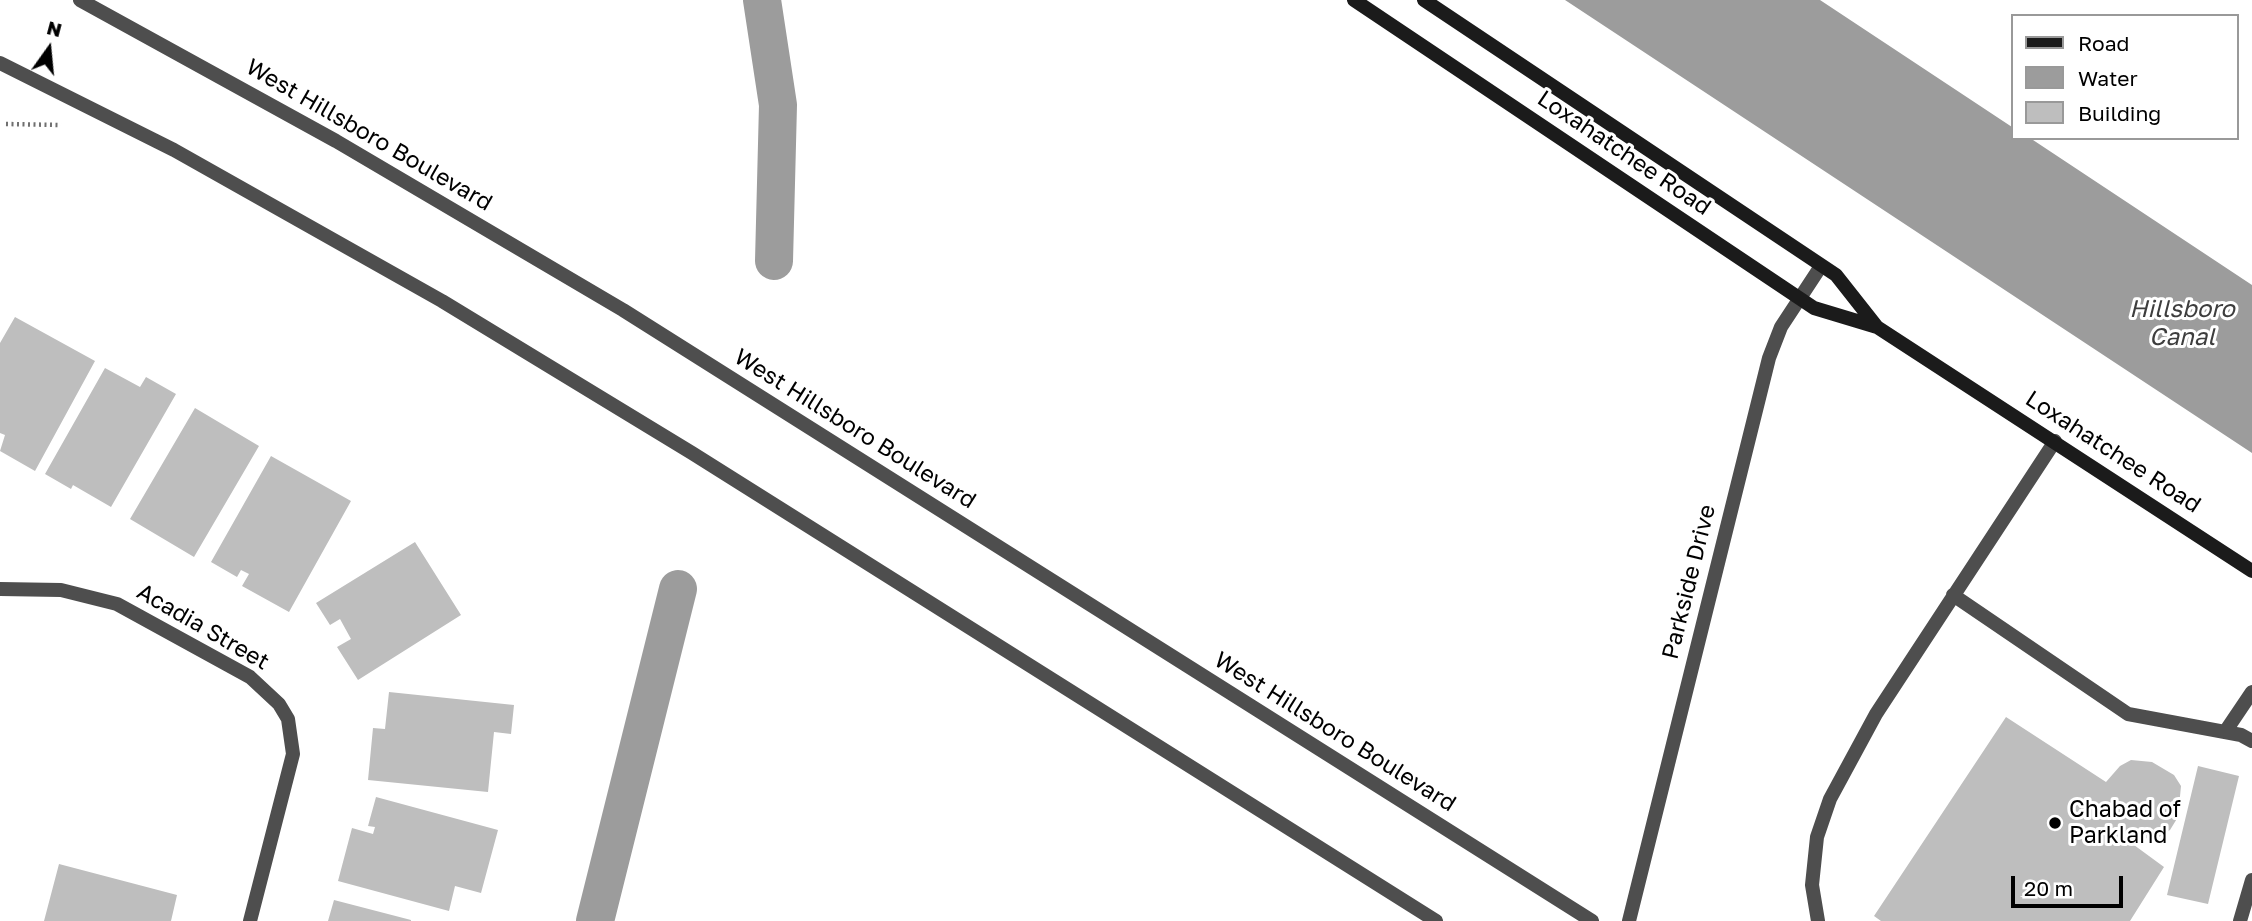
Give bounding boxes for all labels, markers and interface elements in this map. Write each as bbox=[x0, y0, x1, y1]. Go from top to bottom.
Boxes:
north arrow bbox=[14, 14, 84, 84]
legend bbox=[2010, 14, 2238, 140]
text: N bbox=[45, 15, 65, 41]
text: Road bbox=[2078, 30, 2129, 56]
street label: West Hillsboro Boulevard bbox=[241, 53, 497, 217]
text: Water bbox=[2078, 65, 2138, 91]
street label: Loxahatchee Road bbox=[1532, 85, 1716, 221]
text: Building bbox=[2078, 100, 2161, 126]
water label: Hillsboro Canal bbox=[2129, 295, 2235, 351]
street label: West Hillsboro Boulevard bbox=[729, 343, 981, 515]
street label: Loxahatchee Road bbox=[2020, 385, 2206, 519]
street label: Parkside Drive bbox=[1656, 502, 1722, 662]
street label: Acadia Street bbox=[132, 578, 274, 676]
street label: West Hillsboro Boulevard bbox=[1209, 646, 1461, 818]
place label: Chabad of Parkland bbox=[2069, 796, 2181, 850]
marker: Chabad of Parkland bbox=[2047, 815, 2063, 831]
scale bar bbox=[2014, 862, 2126, 906]
text: 20 m bbox=[2024, 875, 2073, 901]

